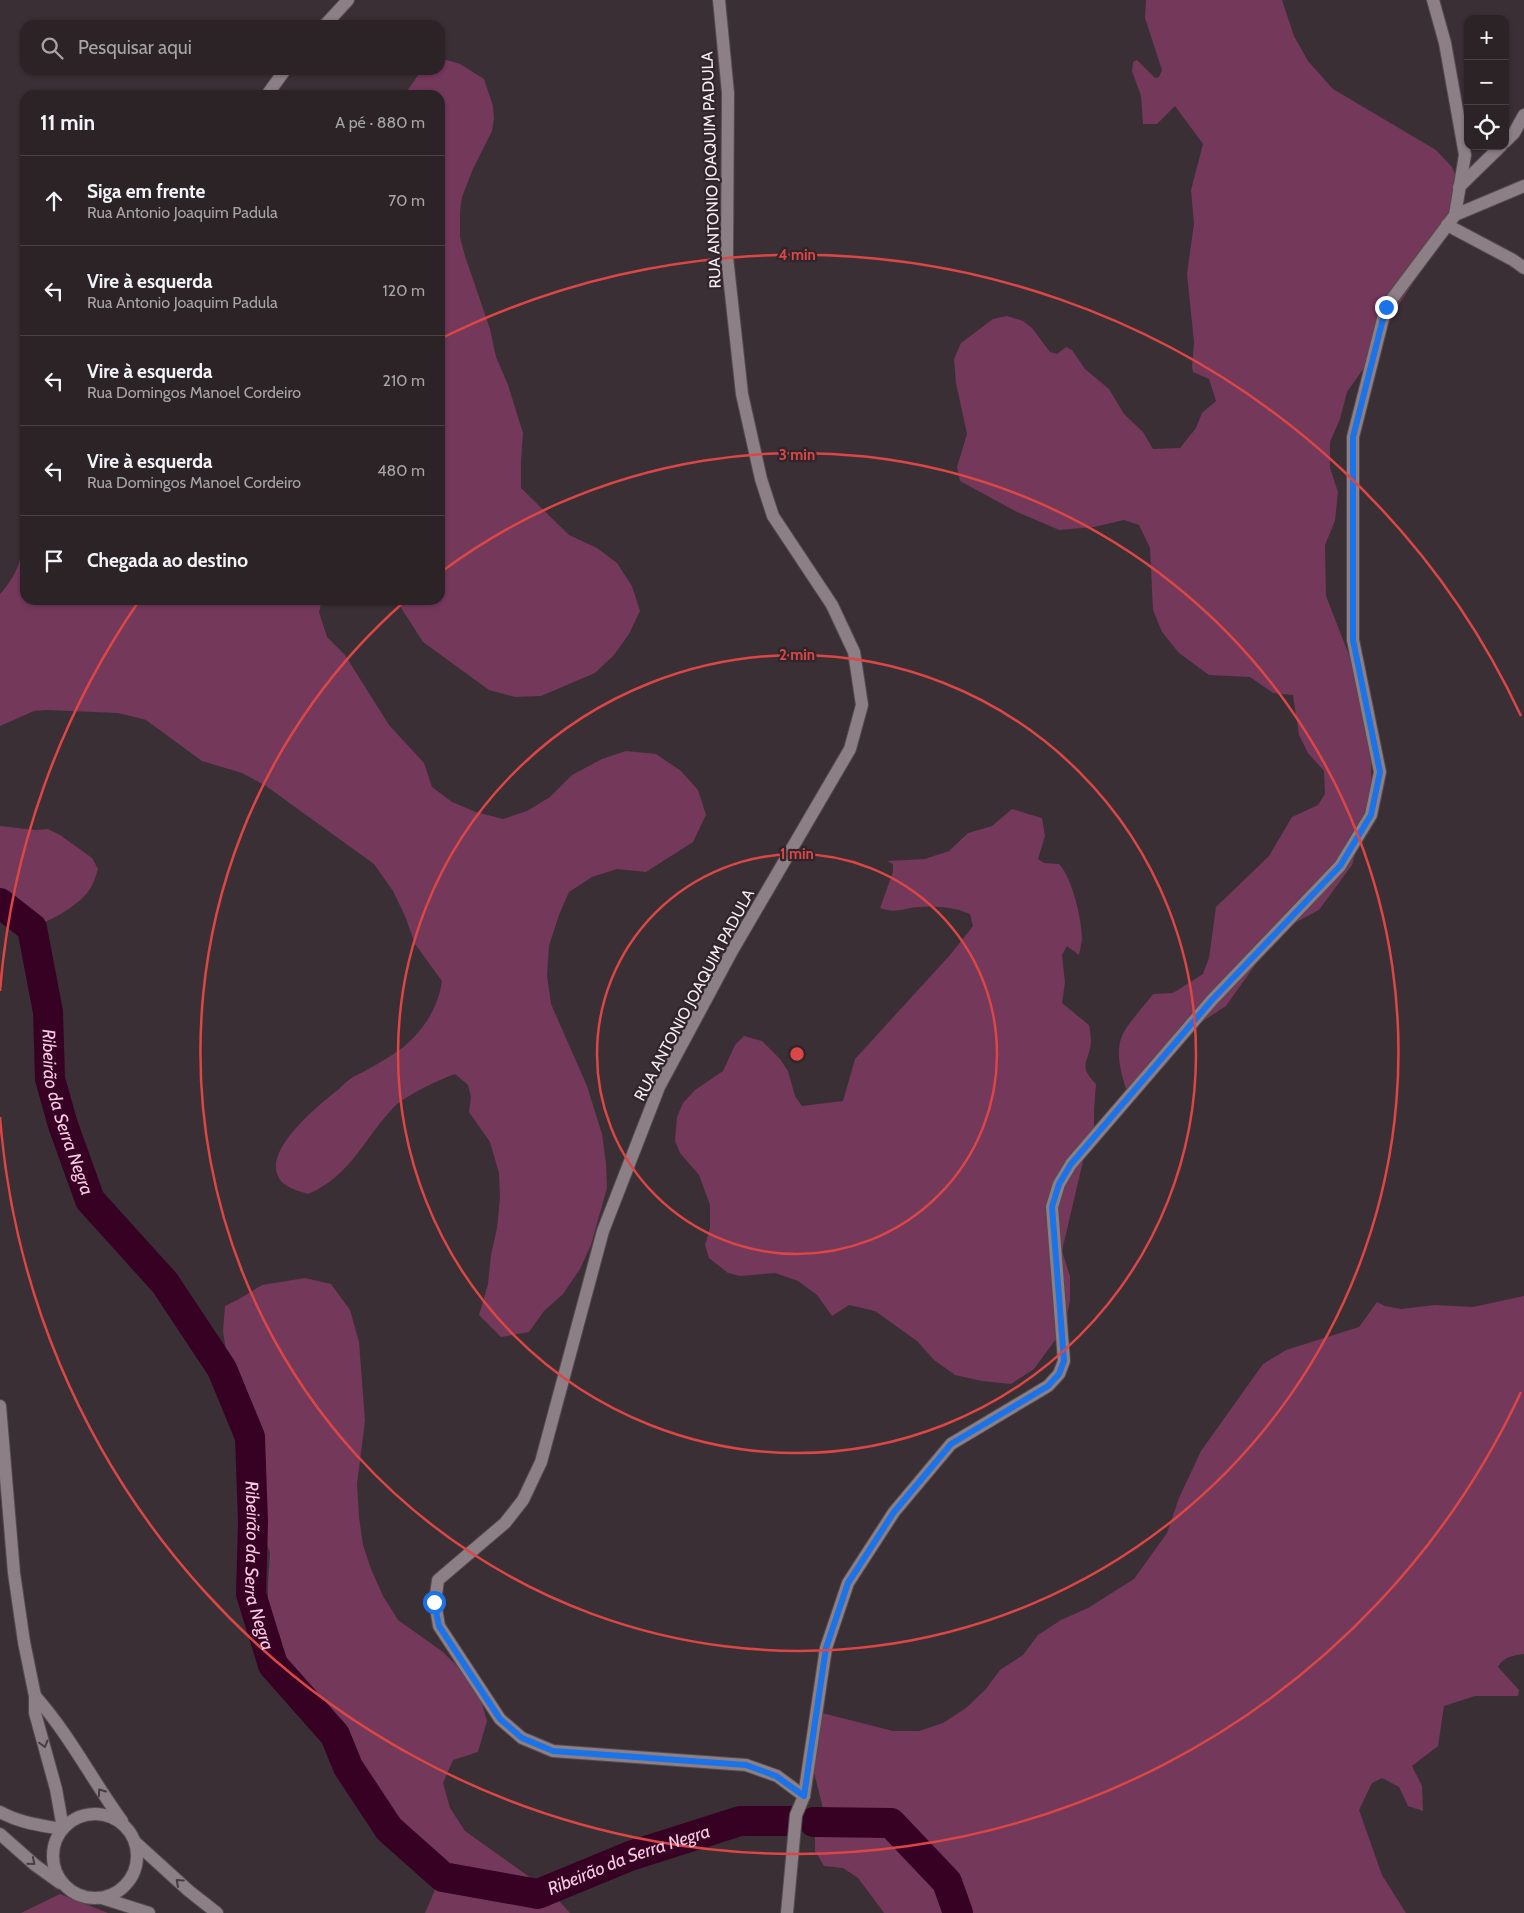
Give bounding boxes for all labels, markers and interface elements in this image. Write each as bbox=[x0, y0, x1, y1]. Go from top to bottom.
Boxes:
map controls bbox=[1464, 15, 1509, 150]
button: + bbox=[1464, 15, 1509, 60]
search box bbox=[20, 20, 445, 75]
icon: search bbox=[38, 34, 66, 62]
text: Pesquisar aqui bbox=[78, 36, 192, 59]
street label: RUA ANTONIO JOAQUIM PADULA bbox=[697, 51, 725, 289]
button: − bbox=[1464, 60, 1509, 105]
button: locate bbox=[1464, 105, 1509, 150]
text: 11 min bbox=[40, 110, 95, 135]
text: A pé · 880 m bbox=[335, 113, 425, 132]
text: Siga em frente bbox=[87, 180, 205, 203]
icon: ahead bbox=[40, 187, 68, 215]
text: 70 m bbox=[388, 191, 425, 210]
text: Rua Antonio Joaquim Padula bbox=[87, 203, 278, 222]
text: 4 min bbox=[778, 246, 816, 264]
text: Vire à esquerda bbox=[87, 270, 213, 293]
icon: left bbox=[40, 277, 68, 305]
text: 120 m bbox=[383, 281, 425, 300]
text: Rua Antonio Joaquim Padula bbox=[87, 293, 278, 312]
route end bbox=[1375, 296, 1398, 319]
text: Vire à esquerda bbox=[87, 360, 213, 383]
icon: left bbox=[40, 367, 68, 395]
text: 210 m bbox=[383, 371, 425, 390]
text: Rua Domingos Manoel Cordeiro bbox=[87, 383, 301, 402]
text: 3 min bbox=[779, 446, 815, 464]
text: Vire à esquerda bbox=[87, 450, 213, 473]
icon: left bbox=[40, 457, 68, 485]
text: 480 m bbox=[377, 461, 425, 480]
text: Rua Domingos Manoel Cordeiro bbox=[87, 473, 301, 492]
icon: arrive bbox=[40, 547, 68, 575]
text: Chegada ao destino bbox=[87, 549, 248, 572]
text: 2 min bbox=[779, 646, 815, 664]
text: 1 min bbox=[780, 845, 814, 863]
street label: RUA ANTONIO JOAQUIM PADULA bbox=[630, 886, 758, 1104]
water label: Ribeirão da Serra Negra bbox=[38, 1029, 98, 1198]
centre of rings bbox=[788, 1045, 806, 1063]
water label: Ribeirão da Serra Negra bbox=[240, 1481, 279, 1653]
route start bbox=[423, 1591, 446, 1614]
one-way arrow bbox=[38, 1739, 48, 1747]
one-way arrow bbox=[98, 1789, 107, 1798]
water label: Ribeirão da Serra Negra bbox=[544, 1820, 713, 1900]
one-way arrow bbox=[26, 1856, 35, 1864]
one-way arrow bbox=[176, 1879, 185, 1888]

